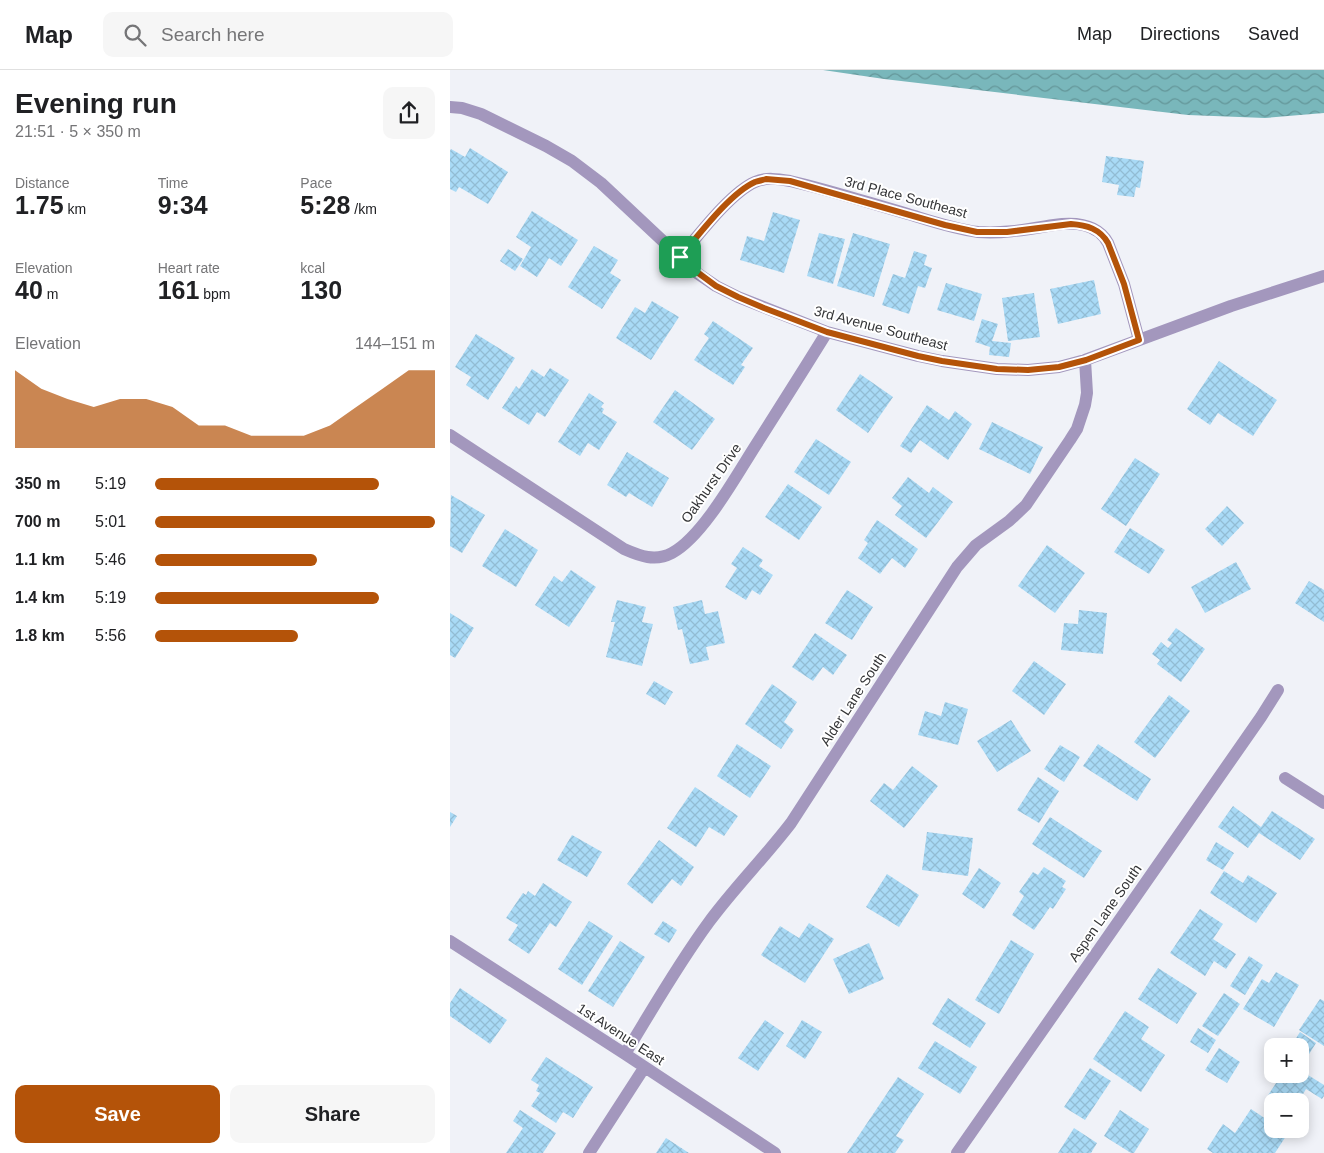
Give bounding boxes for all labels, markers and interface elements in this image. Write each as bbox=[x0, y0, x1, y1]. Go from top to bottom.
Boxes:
search box bbox=[103, 12, 453, 57]
text: Map bbox=[25, 21, 73, 48]
icon: search bbox=[121, 21, 149, 49]
text: Search here bbox=[161, 24, 265, 45]
text: Map bbox=[1077, 24, 1112, 44]
text: Directions bbox=[1140, 24, 1220, 44]
text: Saved bbox=[1248, 24, 1299, 44]
button: share bbox=[383, 87, 435, 139]
text: Evening run bbox=[15, 88, 177, 119]
text: 21:51 · 5 × 350 m bbox=[15, 123, 141, 140]
street label: 3rd Place Southeast bbox=[843, 173, 969, 221]
text: Distance bbox=[15, 175, 69, 191]
text: Time bbox=[158, 175, 188, 191]
text: Pace bbox=[300, 175, 332, 191]
text: 1.75 bbox=[15, 191, 64, 219]
text: 9:34 bbox=[158, 191, 208, 219]
text: 5:28 bbox=[300, 191, 350, 219]
text: km bbox=[64, 201, 86, 217]
text: /km bbox=[350, 201, 377, 217]
pin bbox=[659, 236, 701, 278]
icon: arrive bbox=[666, 243, 694, 271]
text: Elevation bbox=[15, 260, 73, 276]
text: Heart rate bbox=[158, 260, 220, 276]
text: kcal bbox=[300, 260, 325, 276]
text: 40 bbox=[15, 276, 43, 304]
text: 161 bbox=[158, 276, 199, 304]
text: 130 bbox=[300, 276, 342, 304]
text: m bbox=[43, 286, 58, 302]
text: bpm bbox=[199, 286, 231, 302]
street label: 3rd Avenue Southeast bbox=[813, 302, 950, 354]
text: Elevation bbox=[15, 335, 81, 352]
text: 144–151 m bbox=[355, 335, 435, 352]
street label: Oakhurst Drive bbox=[678, 440, 744, 526]
text: 350 m bbox=[15, 475, 60, 492]
text: 5:19 bbox=[95, 475, 126, 492]
text: 700 m bbox=[15, 513, 60, 530]
text: 5:01 bbox=[95, 513, 126, 530]
text: 1.1 km bbox=[15, 551, 65, 568]
text: 5:46 bbox=[95, 551, 126, 568]
text: 1.4 km bbox=[15, 589, 65, 606]
text: 5:19 bbox=[95, 589, 126, 606]
text: 1.8 km bbox=[15, 627, 65, 644]
text: 5:56 bbox=[95, 627, 126, 644]
street label: Alder Lane South bbox=[817, 649, 889, 749]
street label: Aspen Lane South bbox=[1065, 861, 1145, 965]
street label: 1st Avenue East bbox=[574, 1000, 668, 1068]
map controls bbox=[1264, 1038, 1309, 1138]
button: + bbox=[1264, 1038, 1309, 1083]
button: Save bbox=[15, 1085, 220, 1143]
button: Share bbox=[230, 1085, 435, 1143]
button: − bbox=[1264, 1093, 1309, 1138]

